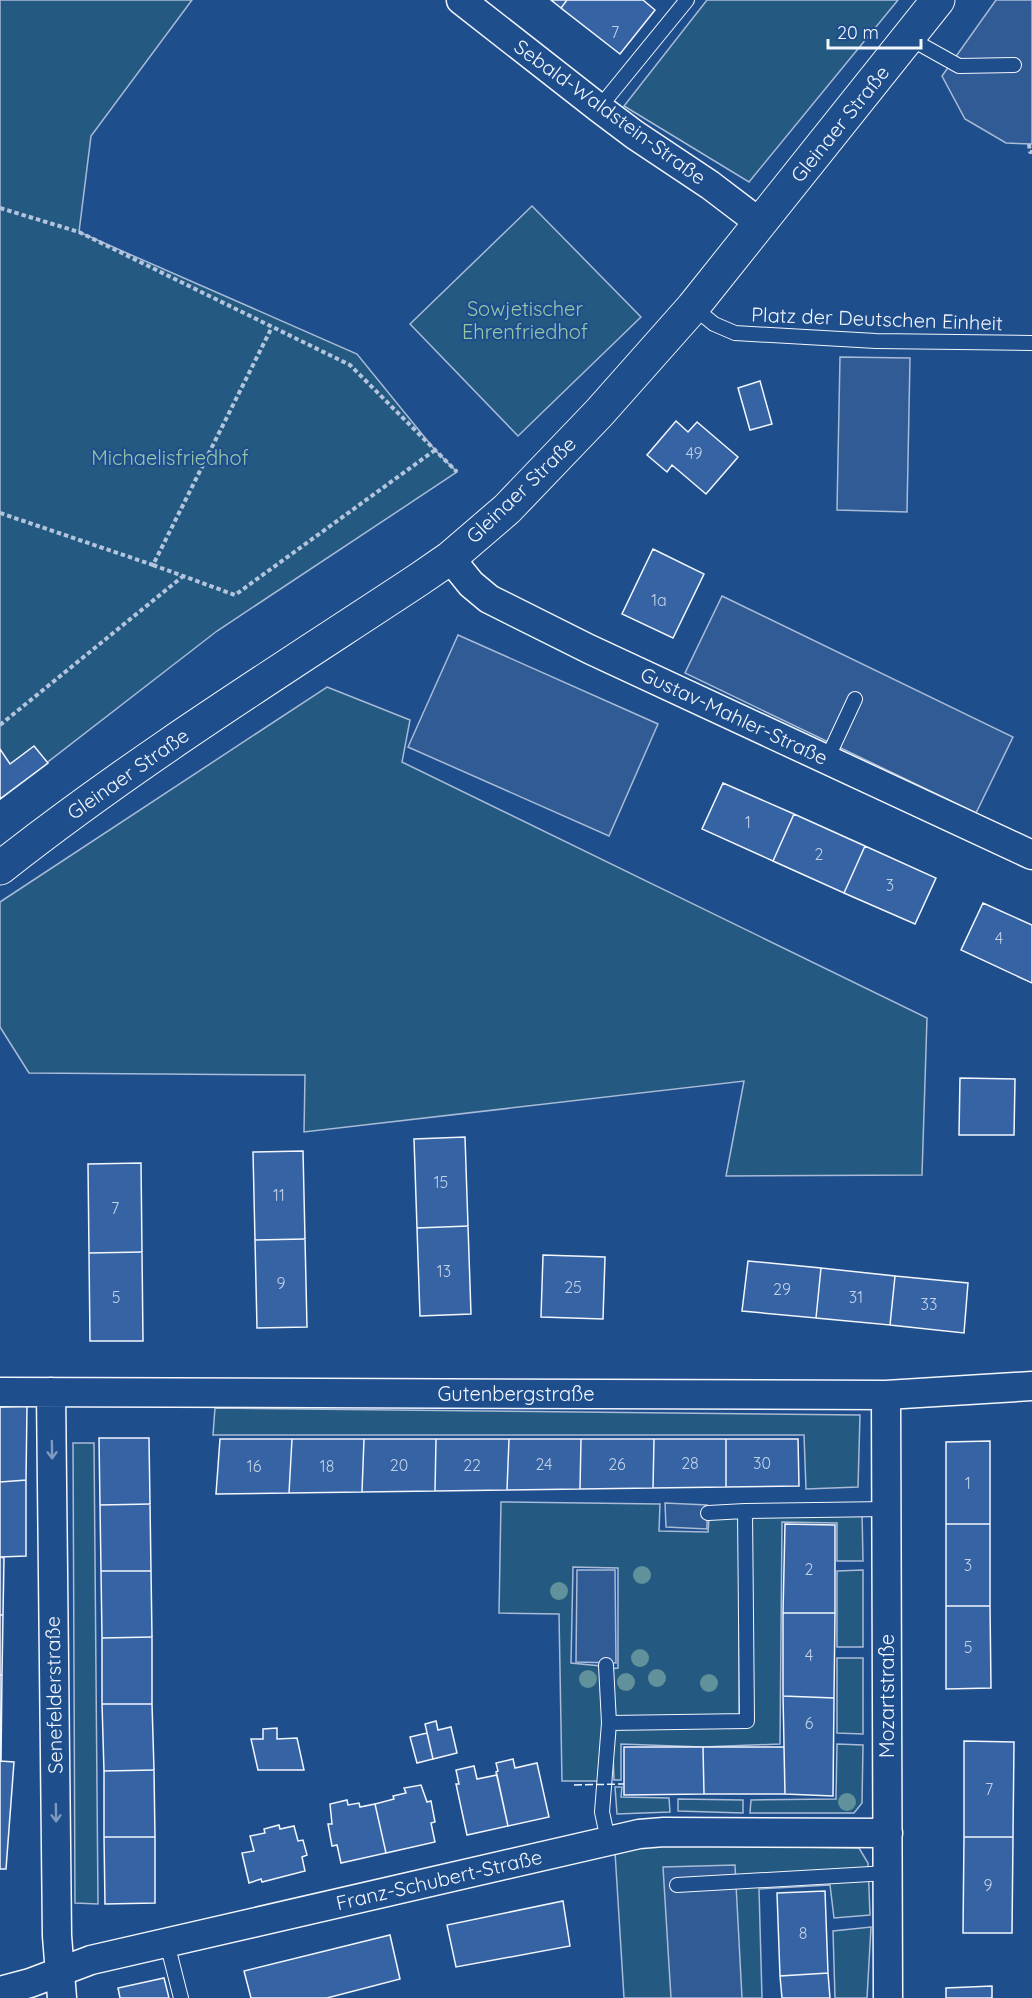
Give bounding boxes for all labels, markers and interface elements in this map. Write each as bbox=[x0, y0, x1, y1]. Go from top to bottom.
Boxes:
scale bar bbox=[828, 12, 921, 50]
text: 20 m bbox=[837, 21, 879, 44]
house number: 7 bbox=[611, 22, 619, 42]
street label: Sebald-Waldstein-Straße bbox=[510, 34, 711, 190]
street label: Gleinaer Straße bbox=[785, 60, 894, 187]
park label: Sowjetischer Ehrenfriedhof bbox=[462, 296, 588, 344]
street label: Platz der Deutschen Einheit bbox=[751, 302, 1003, 335]
street label: Gleinaer Straße bbox=[461, 431, 581, 548]
house number: 49 bbox=[685, 443, 703, 463]
park label: Michaelisfriedhof bbox=[91, 445, 249, 470]
house number: 1a bbox=[651, 590, 667, 610]
street label: Gustav-Mahler-Straße bbox=[637, 661, 832, 770]
street label: Gleinaer Straße bbox=[62, 722, 193, 825]
house number: 1 bbox=[745, 812, 751, 832]
house number: 2 bbox=[815, 844, 824, 864]
house number: 3 bbox=[886, 875, 894, 895]
house number: 4 bbox=[995, 928, 1003, 948]
house number: 15 bbox=[434, 1172, 448, 1192]
house number: 11 bbox=[273, 1185, 285, 1205]
house number: 7 bbox=[111, 1198, 119, 1218]
house number: 13 bbox=[437, 1261, 451, 1281]
house number: 9 bbox=[277, 1273, 286, 1293]
house number: 25 bbox=[564, 1277, 582, 1297]
house number: 29 bbox=[773, 1279, 791, 1299]
house number: 5 bbox=[112, 1287, 120, 1307]
house number: 31 bbox=[849, 1287, 863, 1307]
house number: 33 bbox=[921, 1294, 937, 1314]
street label: Gutenbergstraße bbox=[437, 1381, 595, 1406]
one-way arrow bbox=[46, 1440, 58, 1460]
house number: 28 bbox=[681, 1453, 699, 1473]
house number: 30 bbox=[753, 1453, 771, 1473]
house number: 24 bbox=[535, 1454, 553, 1474]
house number: 26 bbox=[608, 1454, 626, 1474]
house number: 20 bbox=[390, 1455, 408, 1475]
house number: 22 bbox=[463, 1455, 481, 1475]
house number: 16 bbox=[247, 1456, 262, 1476]
house number: 18 bbox=[320, 1456, 334, 1476]
house number: 1 bbox=[965, 1473, 971, 1493]
house number: 3 bbox=[964, 1555, 972, 1575]
house number: 2 bbox=[805, 1559, 814, 1579]
street label: Senefelderstraße bbox=[40, 1616, 67, 1774]
street label: Mozartstraße bbox=[874, 1634, 899, 1758]
house number: 5 bbox=[964, 1637, 972, 1657]
house number: 4 bbox=[805, 1645, 813, 1665]
house number: 6 bbox=[805, 1713, 814, 1733]
house number: 7 bbox=[985, 1779, 993, 1799]
one-way arrow bbox=[50, 1803, 62, 1823]
street label: Franz-Schubert-Straße bbox=[333, 1844, 544, 1915]
house number: 9 bbox=[984, 1875, 993, 1895]
house number: 8 bbox=[799, 1923, 807, 1943]

